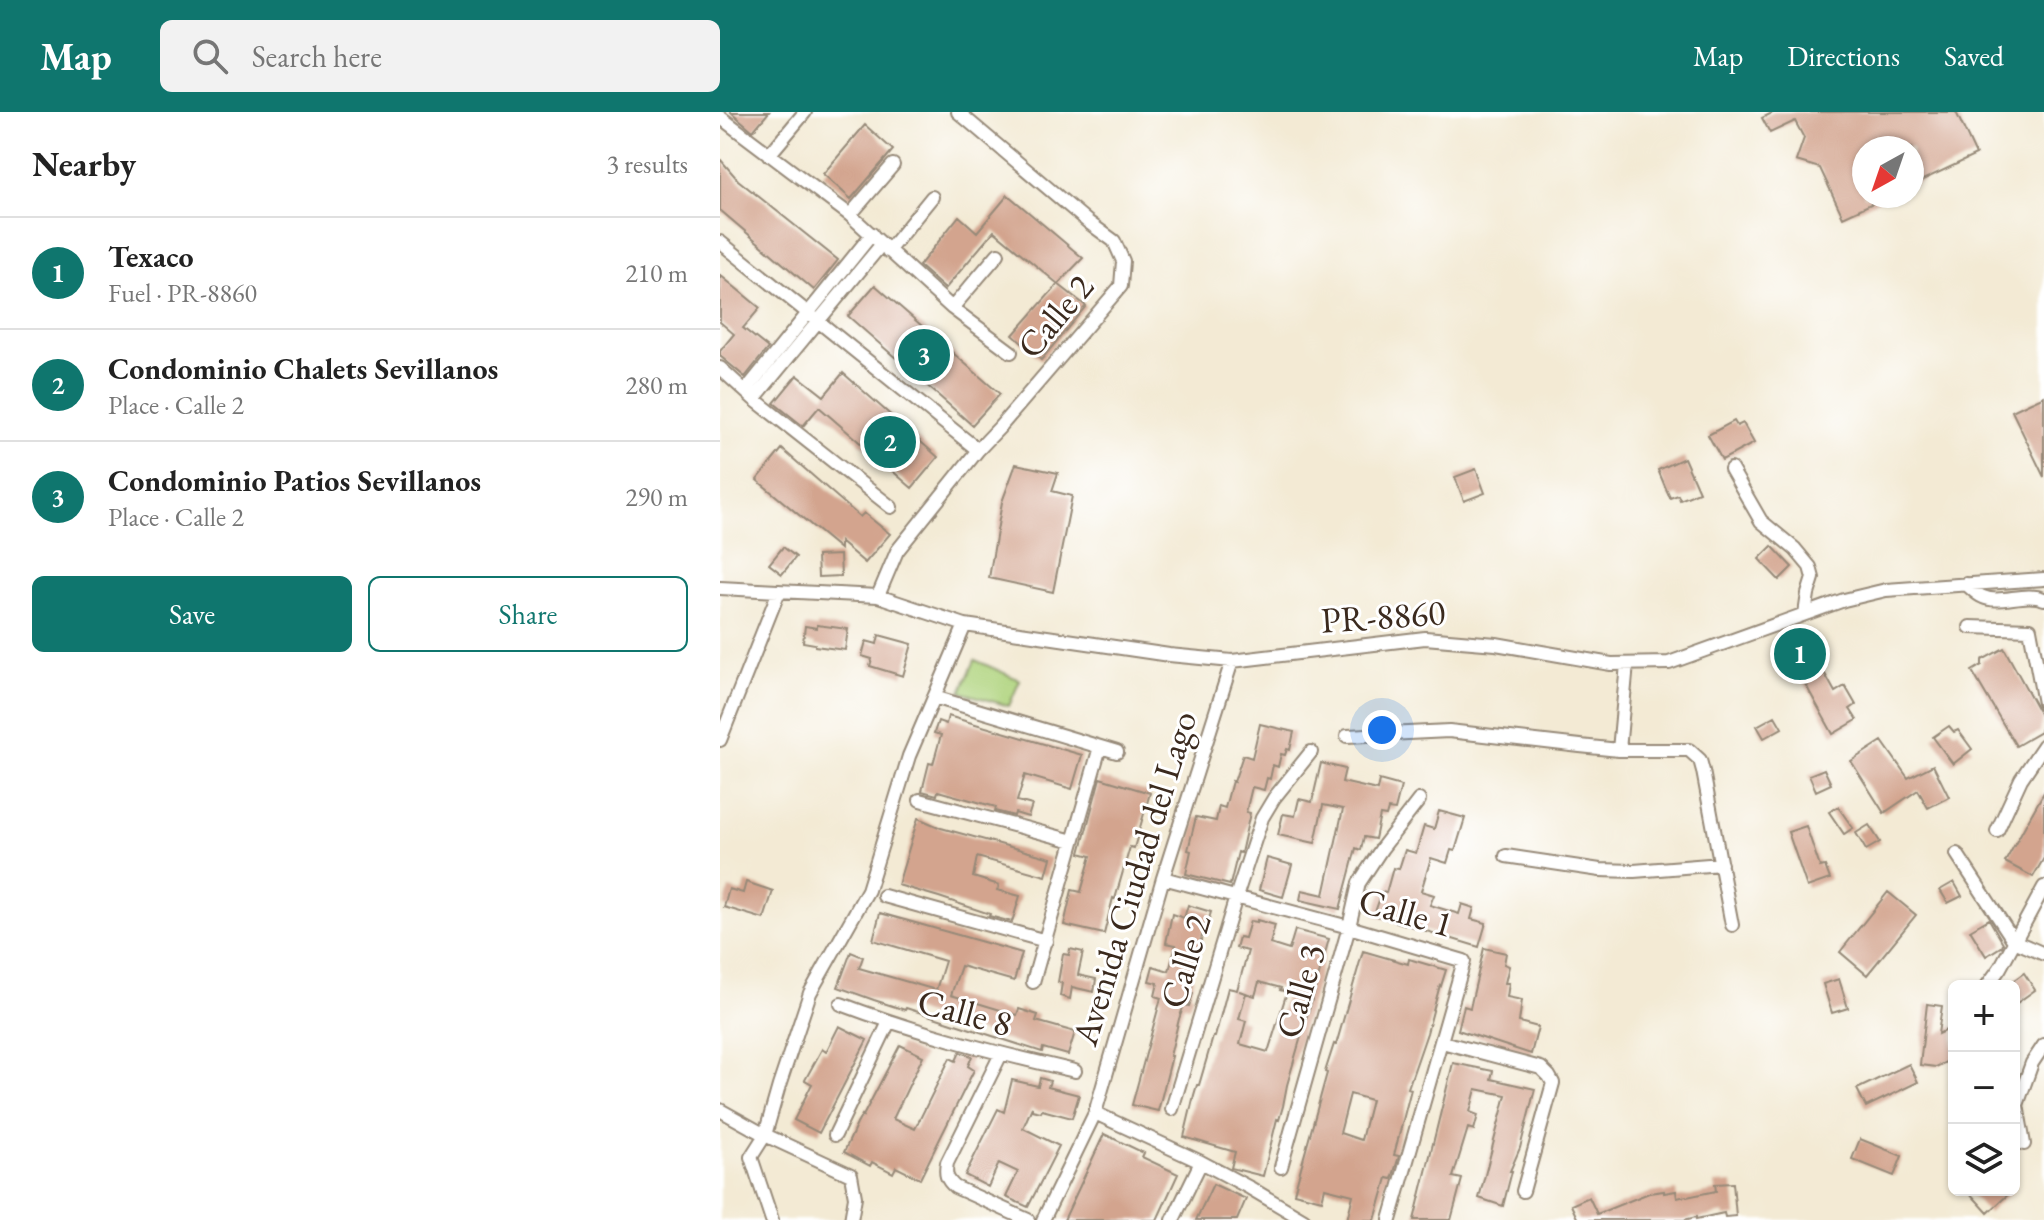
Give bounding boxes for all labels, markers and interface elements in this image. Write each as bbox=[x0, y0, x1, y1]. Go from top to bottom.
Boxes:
search box bbox=[160, 20, 720, 92]
text: Map bbox=[40, 32, 112, 81]
icon: search bbox=[188, 34, 232, 78]
text: Search here bbox=[252, 37, 382, 76]
text: Map bbox=[1693, 38, 1743, 74]
text: Directions bbox=[1787, 38, 1900, 74]
text: Saved bbox=[1944, 38, 2004, 74]
north arrow bbox=[1852, 136, 1924, 208]
text: Nearby bbox=[32, 142, 136, 186]
text: 3 results bbox=[607, 147, 688, 181]
text: Texaco bbox=[108, 237, 194, 276]
text: 1 bbox=[51, 256, 65, 290]
text: 210 m bbox=[625, 256, 688, 290]
street label: Calle 2 bbox=[1006, 264, 1104, 368]
text: Fuel · PR-8860 bbox=[108, 276, 257, 310]
pin: 3 bbox=[898, 325, 950, 385]
text: Condominio Chalets Sevillanos bbox=[108, 349, 498, 388]
text: 2 bbox=[51, 368, 65, 402]
text: 280 m bbox=[625, 368, 688, 402]
text: Place · Calle 2 bbox=[108, 388, 244, 422]
pin: 2 bbox=[864, 412, 916, 472]
text: Condominio Patios Sevillanos bbox=[108, 461, 481, 500]
text: 3 bbox=[51, 480, 65, 514]
text: 290 m bbox=[625, 480, 688, 514]
text: Place · Calle 2 bbox=[108, 500, 244, 534]
button: Save bbox=[32, 576, 352, 652]
button: Share bbox=[368, 576, 688, 652]
street label: PR-8860 bbox=[1319, 588, 1447, 644]
pin: 1 bbox=[1774, 624, 1826, 684]
street label: Avenida Ciudad del Lago bbox=[1060, 705, 1207, 1052]
your location bbox=[1362, 710, 1402, 750]
street label: Calle 1 bbox=[1354, 876, 1458, 948]
street label: Calle 2 bbox=[1149, 908, 1221, 1014]
street label: Calle 3 bbox=[1264, 939, 1336, 1043]
street label: Calle 8 bbox=[913, 977, 1017, 1047]
map controls bbox=[1948, 980, 2020, 1196]
button: + bbox=[1948, 980, 2020, 1052]
button: − bbox=[1948, 1052, 2020, 1124]
button: layers bbox=[1948, 1124, 2020, 1196]

